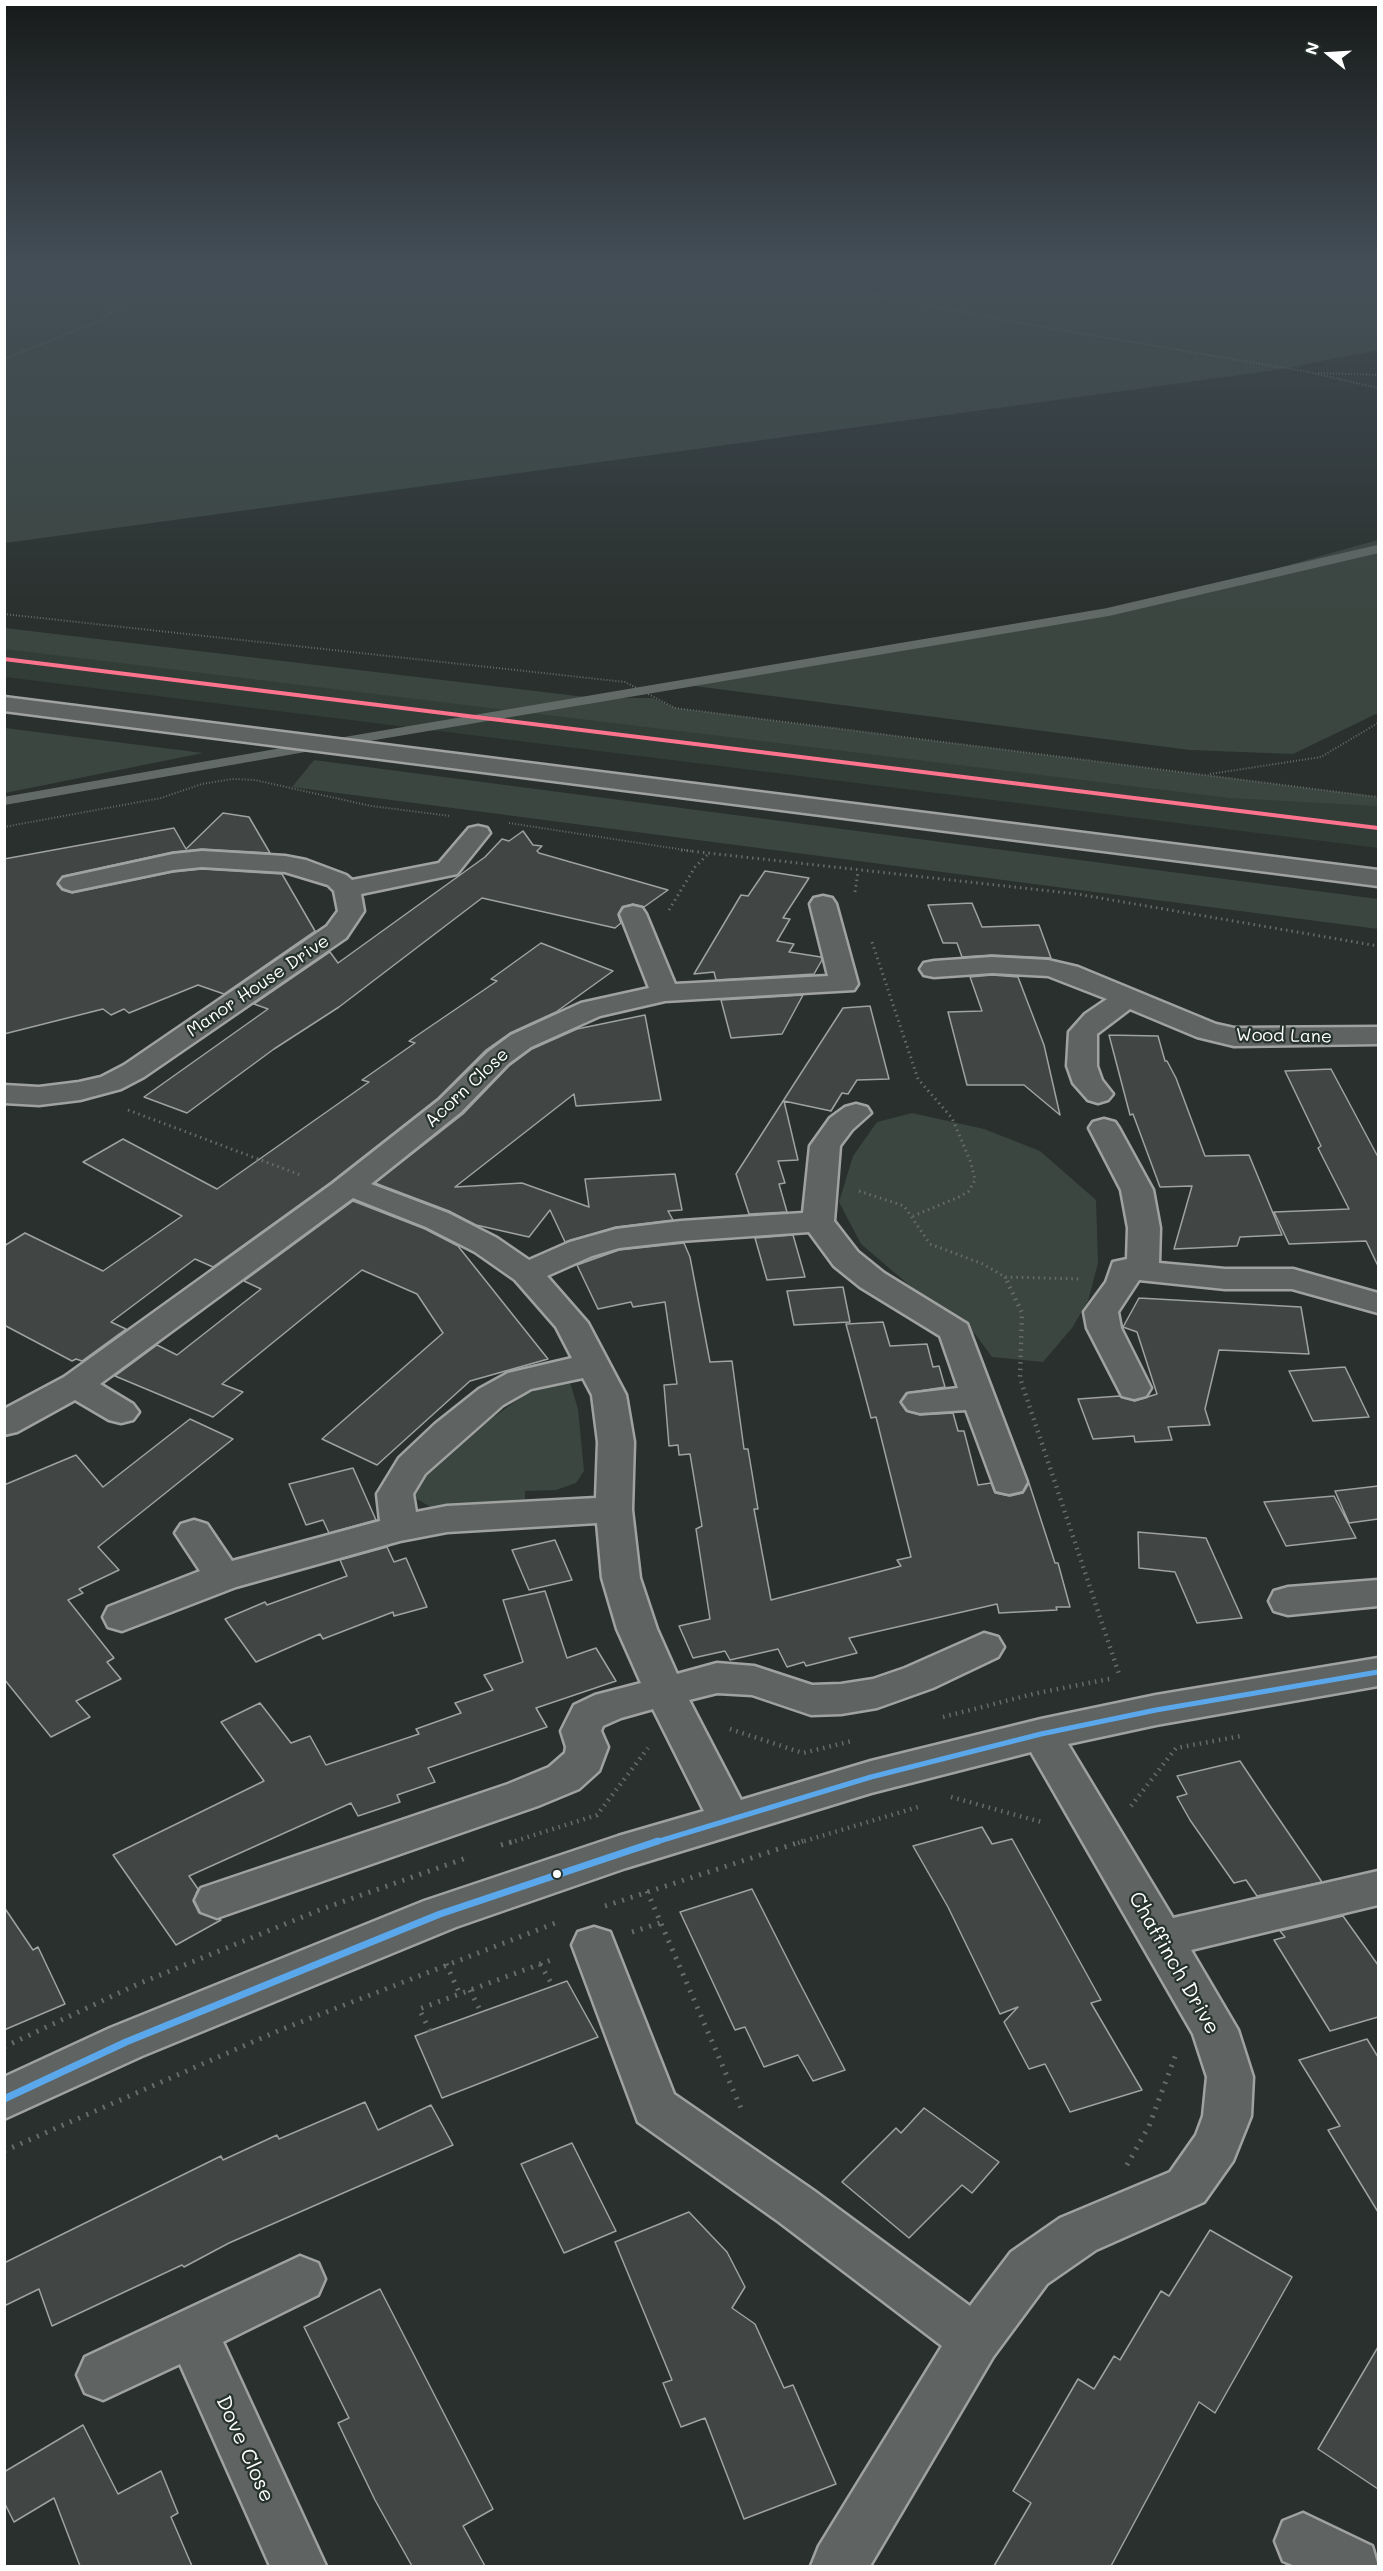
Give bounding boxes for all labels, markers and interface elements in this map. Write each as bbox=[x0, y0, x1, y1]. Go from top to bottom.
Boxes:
north arrow bbox=[1299, 24, 1359, 84]
text: N bbox=[1300, 39, 1323, 57]
street label: Manor House Drive bbox=[182, 930, 334, 1042]
street label: Wood Lane bbox=[1236, 1024, 1332, 1048]
street label: Acorn Close bbox=[421, 1044, 513, 1132]
unlabelled marker bbox=[551, 1868, 563, 1880]
street label: Chaffinch Drive bbox=[1123, 1887, 1225, 2039]
street label: Dove Close bbox=[210, 2392, 280, 2506]

